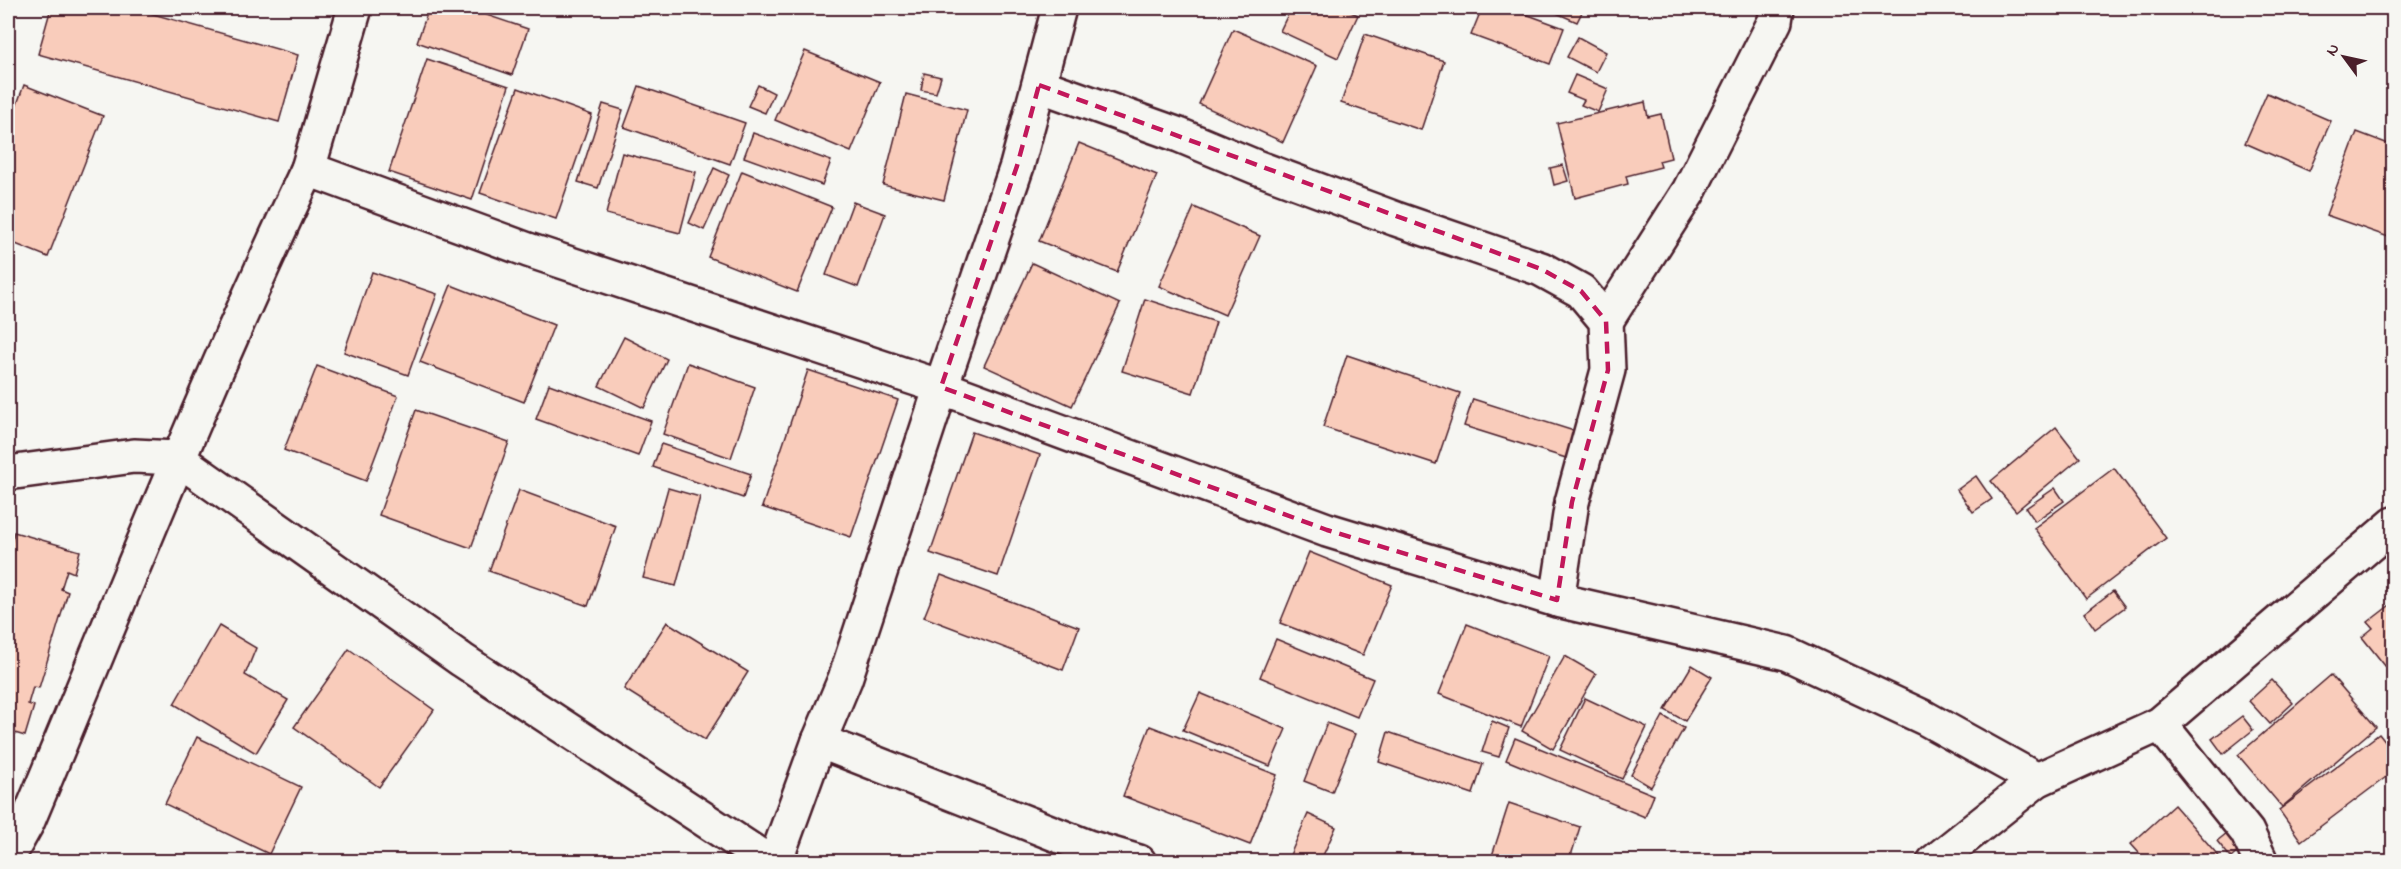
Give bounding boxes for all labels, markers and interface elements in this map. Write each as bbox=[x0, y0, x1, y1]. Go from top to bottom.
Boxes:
north arrow bbox=[2314, 27, 2374, 87]
text: N bbox=[2320, 39, 2346, 61]

